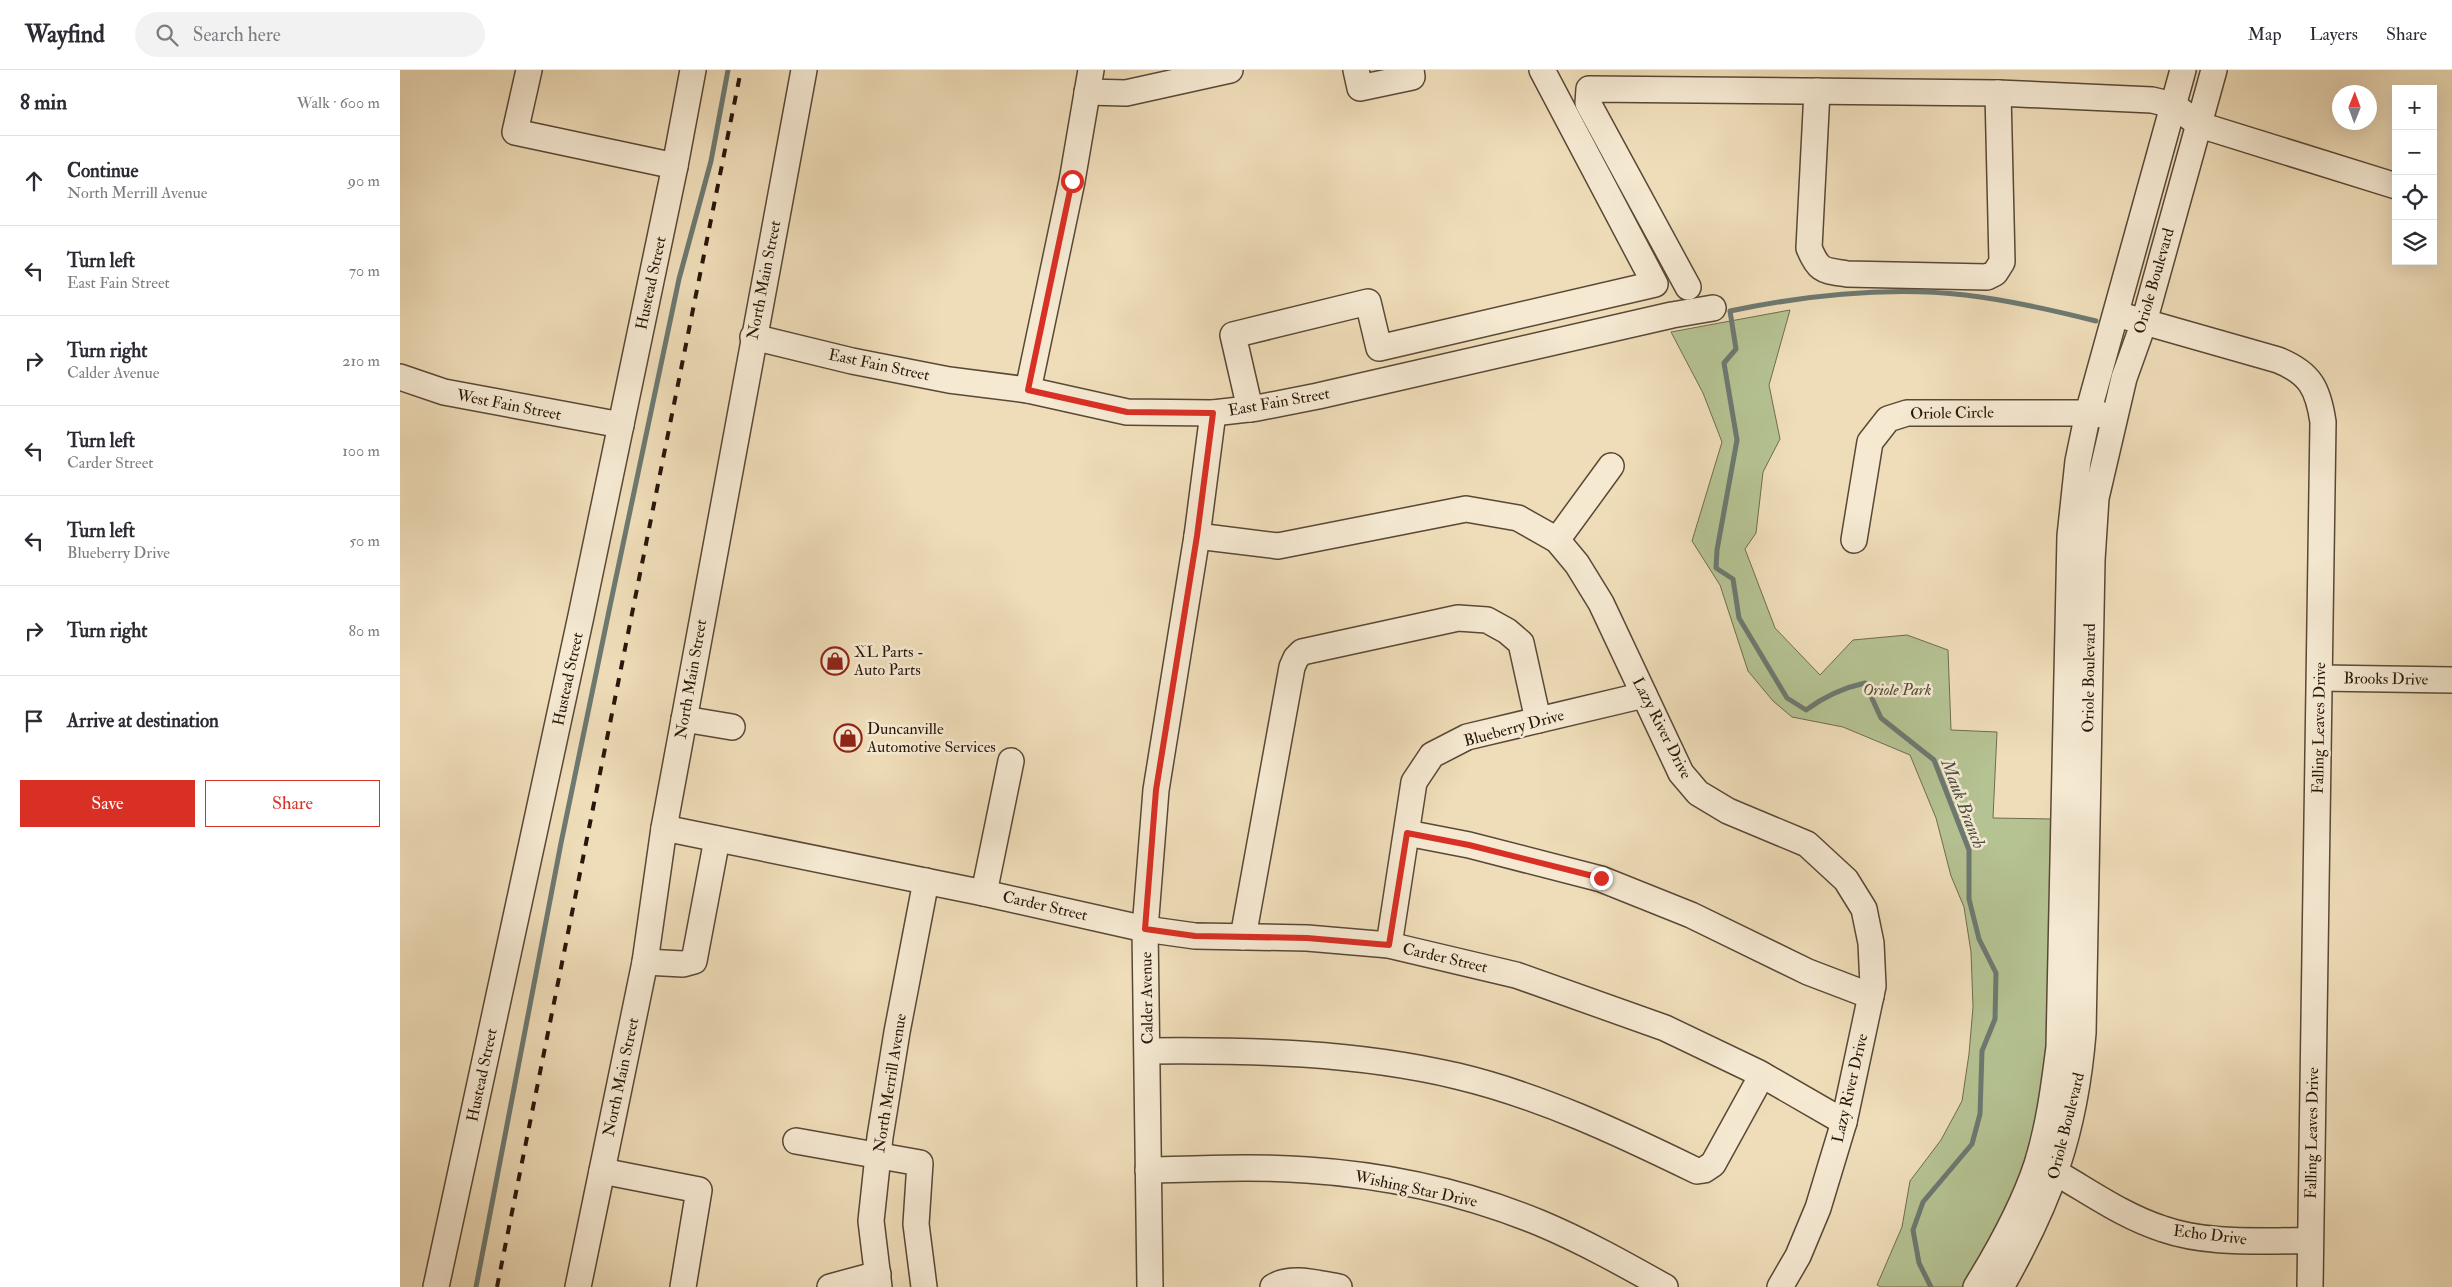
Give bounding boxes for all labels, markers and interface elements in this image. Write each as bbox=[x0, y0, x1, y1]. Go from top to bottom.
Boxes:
search box bbox=[135, 12, 485, 57]
text: Wayfind bbox=[25, 19, 105, 50]
icon: search bbox=[153, 21, 181, 49]
text: Search here bbox=[193, 23, 281, 47]
text: Map bbox=[2248, 23, 2282, 46]
text: Layers bbox=[2310, 23, 2358, 46]
text: Share bbox=[2386, 23, 2427, 46]
north arrow bbox=[2332, 85, 2377, 130]
map controls bbox=[2392, 85, 2437, 265]
button: + bbox=[2392, 85, 2437, 130]
text: 8 min bbox=[20, 89, 67, 116]
text: Walk · 600 m bbox=[297, 93, 380, 113]
button: − bbox=[2392, 130, 2437, 175]
text: Continue bbox=[67, 159, 138, 183]
icon: ahead bbox=[20, 167, 48, 195]
route start bbox=[1061, 170, 1084, 193]
text: 90 m bbox=[348, 171, 380, 191]
button: locate bbox=[2392, 175, 2437, 220]
text: North Merrill Avenue bbox=[67, 183, 208, 203]
street label: North Main Street bbox=[743, 219, 785, 341]
button: layers bbox=[2392, 220, 2437, 265]
street label: Oriole Boulevard bbox=[2129, 226, 2179, 336]
street label: Hustead Street bbox=[631, 234, 671, 332]
text: Turn left bbox=[67, 249, 135, 273]
icon: left bbox=[20, 257, 48, 285]
text: 70 m bbox=[349, 261, 380, 281]
text: East Fain Street bbox=[67, 273, 170, 293]
text: Turn right bbox=[67, 339, 147, 363]
street label: East Fain Street bbox=[827, 345, 931, 385]
icon: right bbox=[20, 347, 48, 375]
text: 210 m bbox=[342, 351, 380, 371]
text: Calder Avenue bbox=[67, 363, 159, 383]
street label: East Fain Street bbox=[1227, 383, 1331, 421]
street label: West Fain Street bbox=[454, 385, 563, 425]
street label: Oriole Circle bbox=[1910, 402, 1994, 424]
text: Turn left bbox=[67, 429, 135, 453]
icon: left bbox=[20, 437, 48, 465]
text: 100 m bbox=[342, 441, 380, 461]
text: Carder Street bbox=[67, 453, 154, 473]
text: Turn left bbox=[67, 519, 135, 543]
icon: left bbox=[20, 527, 48, 555]
text: 50 m bbox=[349, 531, 380, 551]
text: Blueberry Drive bbox=[67, 543, 170, 563]
icon: right bbox=[20, 617, 48, 645]
street label: North Main Street bbox=[671, 618, 711, 740]
text: Turn right bbox=[67, 619, 147, 643]
text: 80 m bbox=[349, 621, 380, 641]
street label: Oriole Boulevard bbox=[2078, 623, 2100, 733]
street label: Hustead Street bbox=[548, 630, 588, 728]
place label: XL Parts - Auto Parts bbox=[853, 642, 924, 680]
shop icon: XL Parts - Auto Parts bbox=[820, 646, 850, 676]
street label: Falling Leaves Drive bbox=[2308, 662, 2330, 794]
street label: Brooks Drive bbox=[2344, 668, 2429, 690]
street label: Lazy River Drive bbox=[1628, 674, 1696, 782]
park label: Oriole Park bbox=[1863, 680, 1932, 700]
street label: Blueberry Drive bbox=[1462, 705, 1567, 751]
icon: arrive bbox=[20, 707, 48, 735]
text: Arrive at destination bbox=[67, 709, 219, 733]
place label: Duncanville Automotive Services bbox=[866, 719, 996, 757]
shop icon: Duncanville Automotive Services bbox=[833, 723, 863, 753]
water label: Mauk Branch bbox=[1935, 755, 1991, 852]
button: Save bbox=[20, 780, 195, 827]
button: Share bbox=[205, 780, 380, 827]
route end bbox=[1590, 867, 1613, 890]
street label: Carder Street bbox=[1001, 887, 1089, 925]
street label: Carder Street bbox=[1401, 939, 1489, 977]
street label: Calder Avenue bbox=[1136, 951, 1158, 1044]
street label: North Merrill Avenue bbox=[869, 1012, 911, 1154]
street label: North Main Street bbox=[599, 1016, 643, 1138]
street label: Hustead Street bbox=[462, 1026, 502, 1124]
street label: Lazy River Drive bbox=[1828, 1031, 1872, 1145]
street label: Falling Leaves Drive bbox=[2301, 1067, 2323, 1199]
street label: Oriole Boulevard bbox=[2043, 1070, 2089, 1181]
street label: Wishing Star Drive bbox=[1352, 1166, 1479, 1212]
street label: Echo Drive bbox=[2172, 1221, 2248, 1249]

